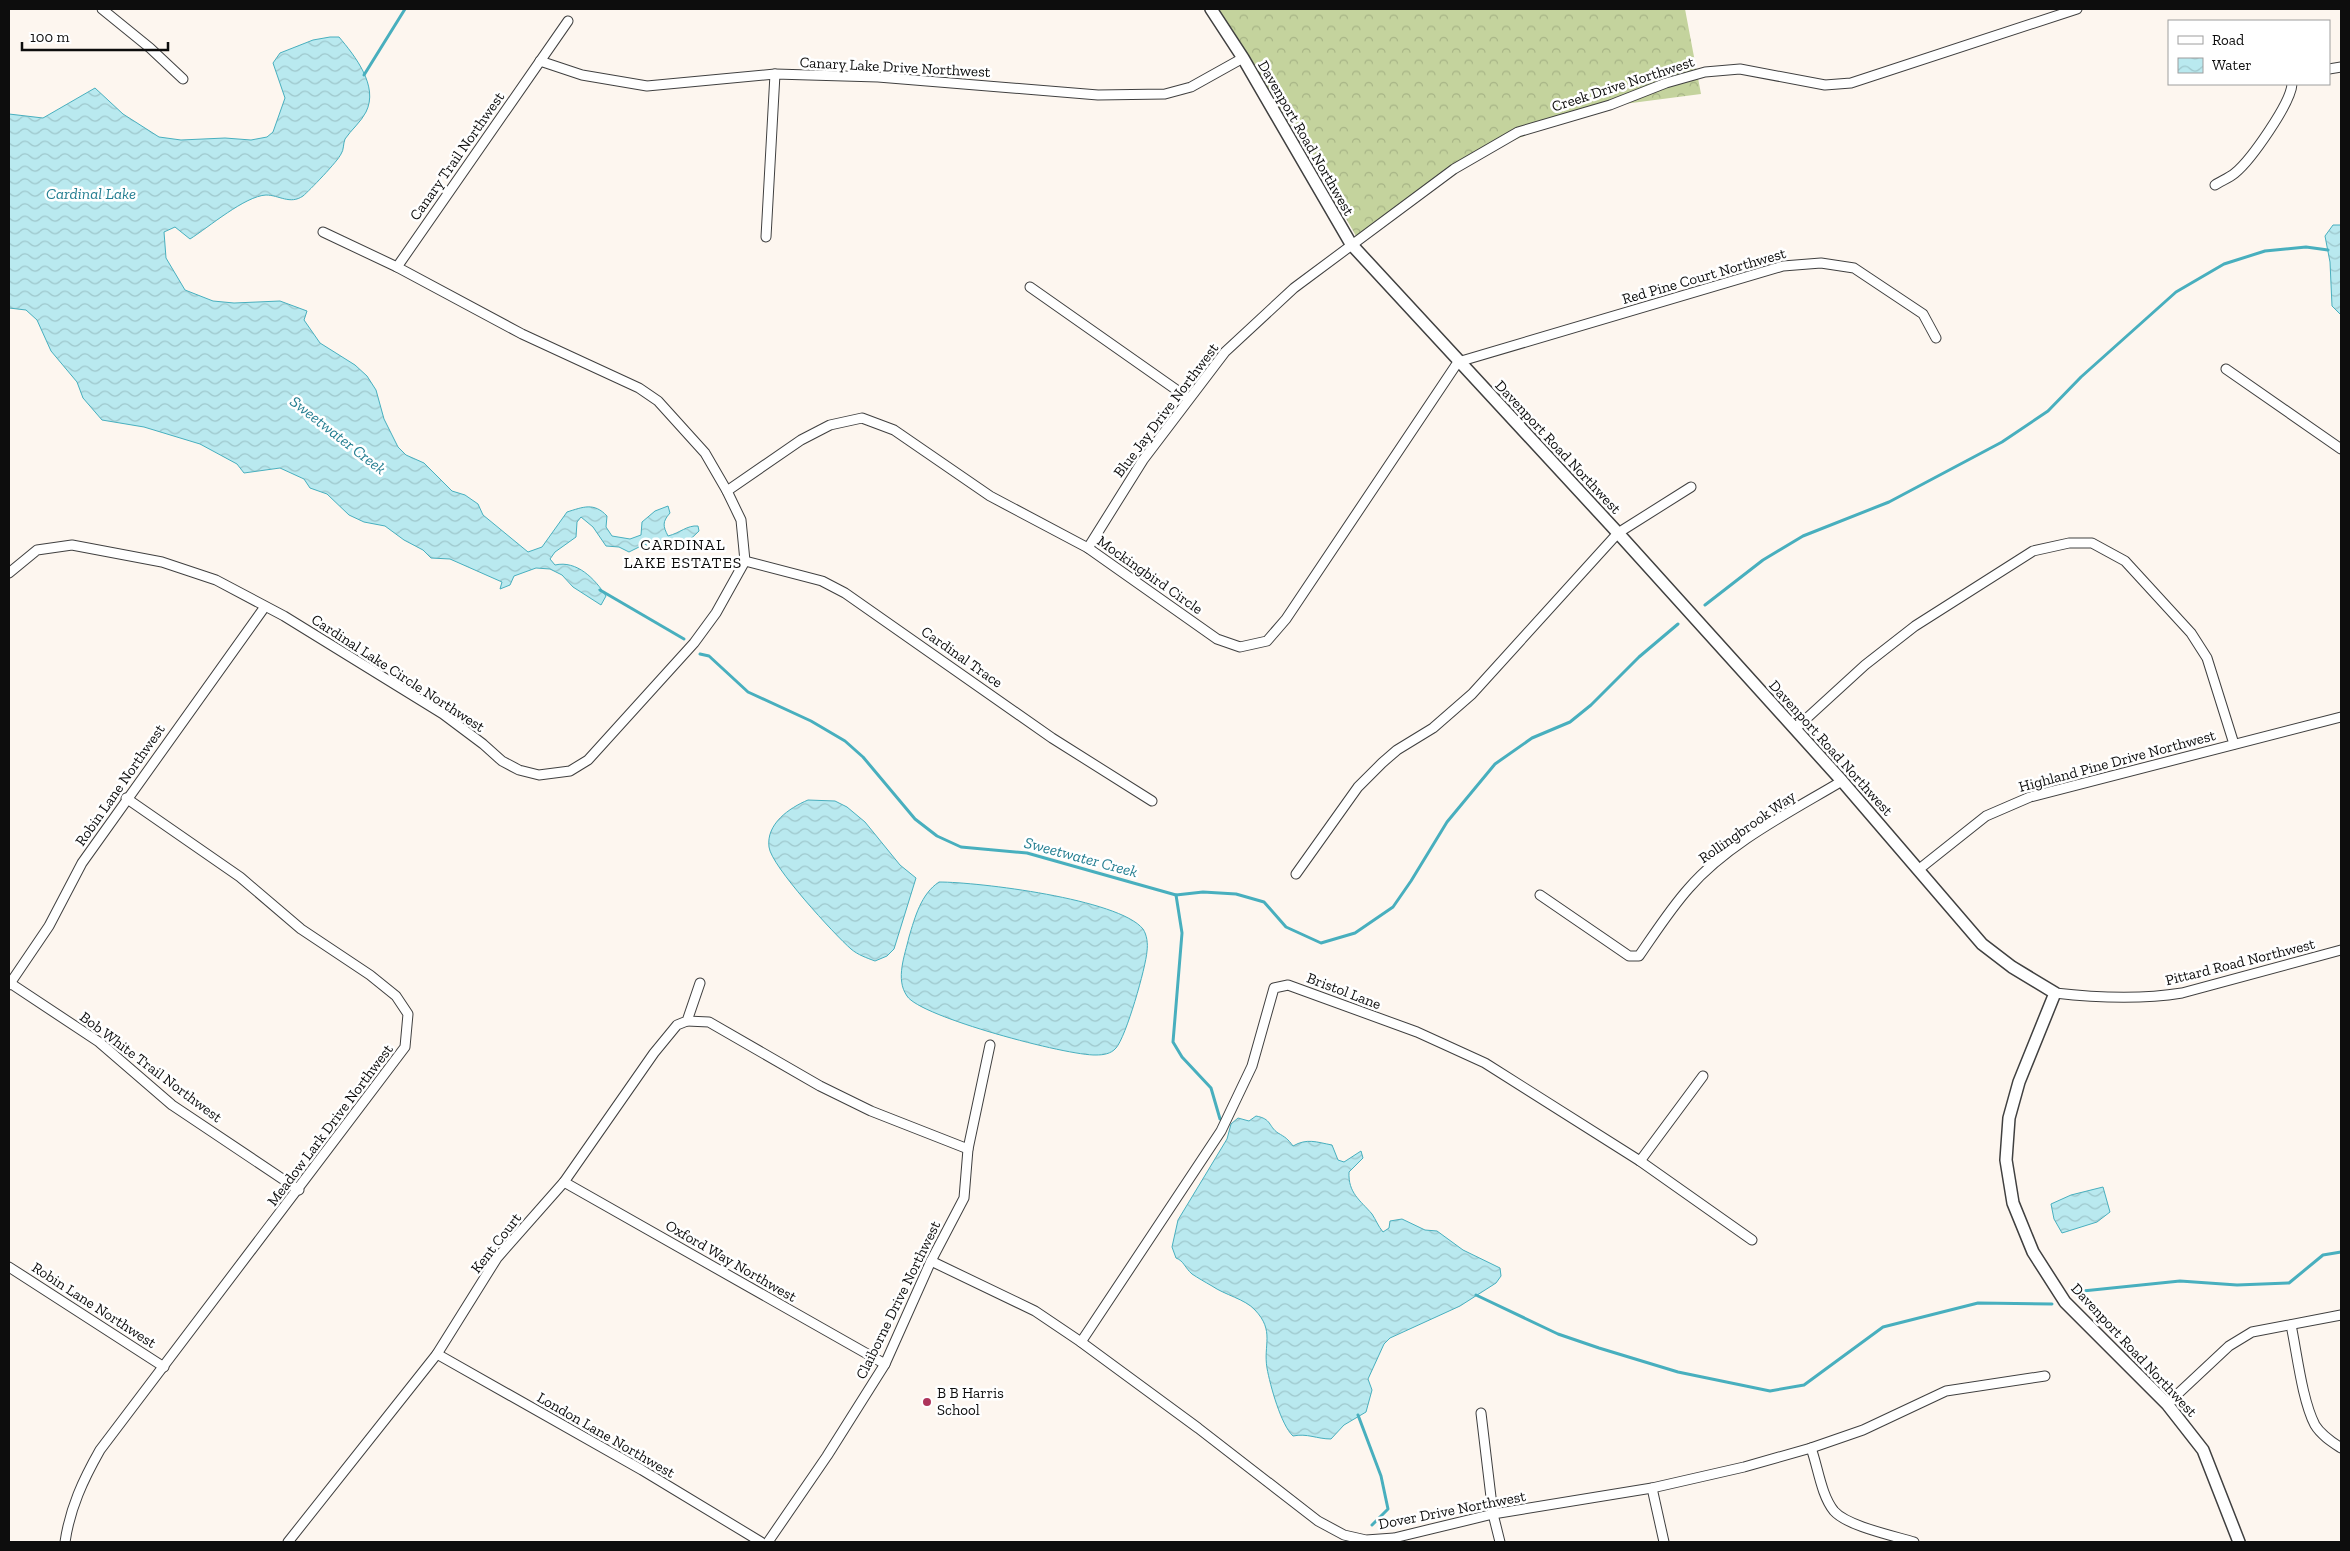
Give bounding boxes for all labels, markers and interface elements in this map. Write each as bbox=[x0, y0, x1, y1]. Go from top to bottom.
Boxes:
scale bar bbox=[22, 20, 169, 52]
legend bbox=[2168, 20, 2330, 85]
text: 100 m bbox=[30, 28, 69, 46]
text: Road bbox=[2212, 31, 2245, 49]
street label: Creek Drive Northwest bbox=[1549, 52, 1697, 116]
street label: Canary Lake Drive Northwest bbox=[799, 53, 991, 81]
text: Water bbox=[2212, 56, 2252, 74]
street label: Davenport Road Northwest bbox=[1254, 57, 1358, 219]
street label: Canary Trail Northwest bbox=[406, 88, 508, 224]
water label: Cardinal Lake bbox=[46, 184, 136, 203]
street label: Red Pine Court Northwest bbox=[1620, 244, 1788, 308]
street label: Blue Jay Drive Northwest bbox=[1110, 339, 1223, 481]
street label: Davenport Road Northwest bbox=[1491, 376, 1625, 518]
water label: Sweetwater Creek bbox=[286, 392, 390, 478]
street label: Mockingbird Circle bbox=[1094, 532, 1206, 618]
district label: CARDINAL LAKE ESTATES bbox=[624, 535, 742, 572]
street label: Cardinal Lake Circle Northwest bbox=[308, 610, 488, 736]
street label: Cardinal Trace bbox=[918, 622, 1006, 692]
street label: Davenport Road Northwest bbox=[1765, 676, 1897, 820]
street label: Robin Lane Northwest bbox=[71, 720, 169, 849]
street label: Highland Pine Drive Northwest bbox=[2017, 726, 2218, 796]
street label: Rollingbrook Way bbox=[1695, 787, 1799, 867]
water label: Sweetwater Creek bbox=[1022, 833, 1140, 881]
street label: Pittard Road Northwest bbox=[2163, 935, 2317, 989]
street label: Bristol Lane bbox=[1304, 969, 1384, 1013]
street label: Bob White Trail Northwest bbox=[76, 1008, 226, 1127]
street label: Meadow Lark Drive Northwest bbox=[263, 1040, 397, 1209]
street label: Kent Court bbox=[467, 1209, 525, 1277]
street label: Oxford Way Northwest bbox=[662, 1216, 800, 1306]
street label: Claiborne Drive Northwest bbox=[852, 1218, 944, 1382]
street label: Robin Lane Northwest bbox=[29, 1258, 160, 1352]
street label: Davenport Road Northwest bbox=[2067, 1279, 2201, 1421]
place label: B B Harris School bbox=[937, 1384, 1004, 1419]
street label: London Lane Northwest bbox=[534, 1388, 678, 1482]
marker: B B Harris School bbox=[921, 1396, 933, 1408]
street label: Dover Drive Northwest bbox=[1377, 1487, 1528, 1533]

